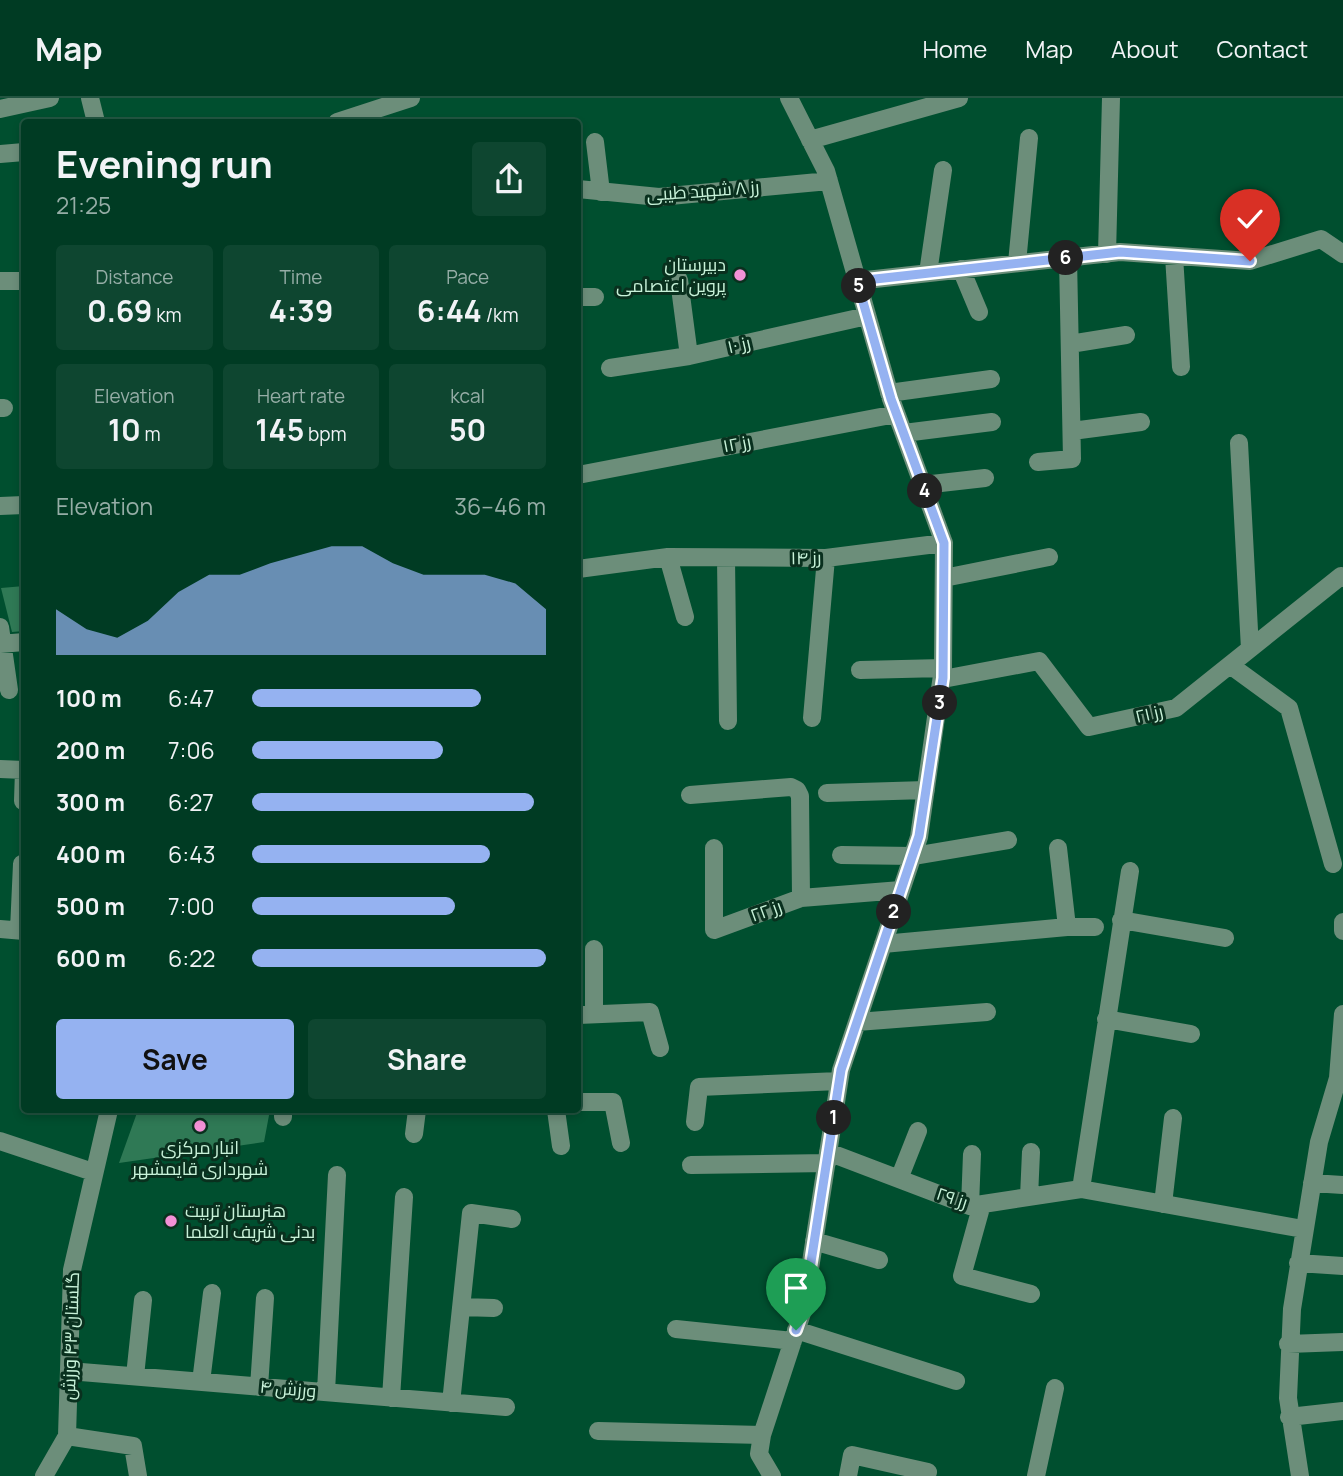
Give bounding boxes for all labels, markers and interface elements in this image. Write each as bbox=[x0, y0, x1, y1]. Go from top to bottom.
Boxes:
text: Map bbox=[35, 26, 103, 71]
text: Home bbox=[922, 32, 987, 65]
text: Map bbox=[1025, 32, 1073, 65]
text: About bbox=[1111, 32, 1179, 65]
text: Contact bbox=[1217, 32, 1308, 65]
text: Evening run bbox=[56, 137, 273, 189]
button: share bbox=[472, 142, 546, 216]
street label: رز ۸ شهید طیبی bbox=[646, 174, 760, 206]
text: 21:25 bbox=[56, 189, 111, 221]
pin bbox=[1220, 189, 1280, 261]
icon: check bbox=[1231, 200, 1269, 238]
pin: 6 bbox=[1048, 240, 1084, 276]
text: 6 bbox=[1060, 244, 1071, 270]
place label: دبیرستان پروین اعتصامی bbox=[616, 252, 726, 298]
text: Distance bbox=[95, 264, 173, 290]
text: Time bbox=[280, 264, 322, 290]
text: Pace bbox=[446, 264, 489, 290]
marker: دبیرستان پروین اعتصامی bbox=[732, 267, 748, 283]
pin: 5 bbox=[842, 268, 876, 304]
text: 5 bbox=[853, 272, 864, 298]
text: 0.69 bbox=[87, 290, 152, 331]
text: 4:39 bbox=[269, 290, 333, 331]
text: 6:44 bbox=[417, 290, 482, 331]
text: km bbox=[152, 302, 182, 328]
text: /km bbox=[482, 302, 519, 328]
street label: رز ۱۰ bbox=[725, 330, 753, 358]
text: Elevation bbox=[94, 383, 174, 409]
text: Heart rate bbox=[257, 383, 345, 409]
text: kcal bbox=[450, 383, 485, 409]
text: 10 bbox=[108, 409, 141, 450]
text: 145 bbox=[255, 409, 304, 450]
text: 50 bbox=[449, 409, 486, 450]
text: m bbox=[141, 421, 161, 447]
text: bpm bbox=[304, 421, 347, 447]
street label: رز ۱۲ bbox=[721, 429, 753, 457]
pin: 4 bbox=[908, 474, 942, 508]
text: 4 bbox=[919, 477, 930, 503]
text: Elevation bbox=[56, 490, 153, 522]
text: 36–46 m bbox=[454, 490, 546, 522]
street label: رز ۱۴ bbox=[790, 545, 821, 569]
text: 100 m bbox=[56, 682, 122, 714]
text: 6:47 bbox=[168, 682, 214, 714]
pin: 3 bbox=[922, 686, 958, 720]
text: 3 bbox=[934, 689, 945, 715]
street label: رز ۲۱ bbox=[1132, 698, 1165, 728]
text: 200 m bbox=[56, 734, 125, 766]
text: 7:06 bbox=[168, 734, 215, 766]
text: 300 m bbox=[56, 786, 125, 818]
text: 6:27 bbox=[168, 786, 214, 818]
text: 400 m bbox=[56, 838, 126, 870]
text: 6:43 bbox=[168, 838, 215, 870]
text: 500 m bbox=[56, 890, 125, 922]
text: 7:00 bbox=[168, 890, 214, 922]
street label: رز ۲۲ bbox=[746, 893, 785, 927]
pin: 2 bbox=[876, 894, 912, 930]
text: 2 bbox=[888, 898, 899, 924]
text: 600 m bbox=[56, 942, 126, 974]
text: 6:22 bbox=[168, 942, 215, 974]
button: Save bbox=[56, 1019, 294, 1099]
button: Share bbox=[308, 1019, 546, 1099]
pin: 1 bbox=[816, 1100, 852, 1136]
text: 1 bbox=[829, 1104, 838, 1130]
marker: انبار مرکزی شهرداری قایمشهر bbox=[192, 1118, 208, 1134]
place label: انبار مرکزی شهرداری قایمشهر bbox=[131, 1135, 268, 1180]
street label: رز ۲۹ bbox=[933, 1181, 971, 1213]
place label: هنرستان تربیت بدنی شریف العلما bbox=[185, 1198, 315, 1243]
marker: هنرستان تربیت بدنی شریف العلما bbox=[163, 1213, 179, 1229]
pin bbox=[766, 1258, 826, 1330]
icon: arrive bbox=[777, 1269, 815, 1307]
street label: گلستان ۴۳ ورزش bbox=[56, 1271, 84, 1400]
street label: ورزش ۴ bbox=[259, 1374, 317, 1402]

